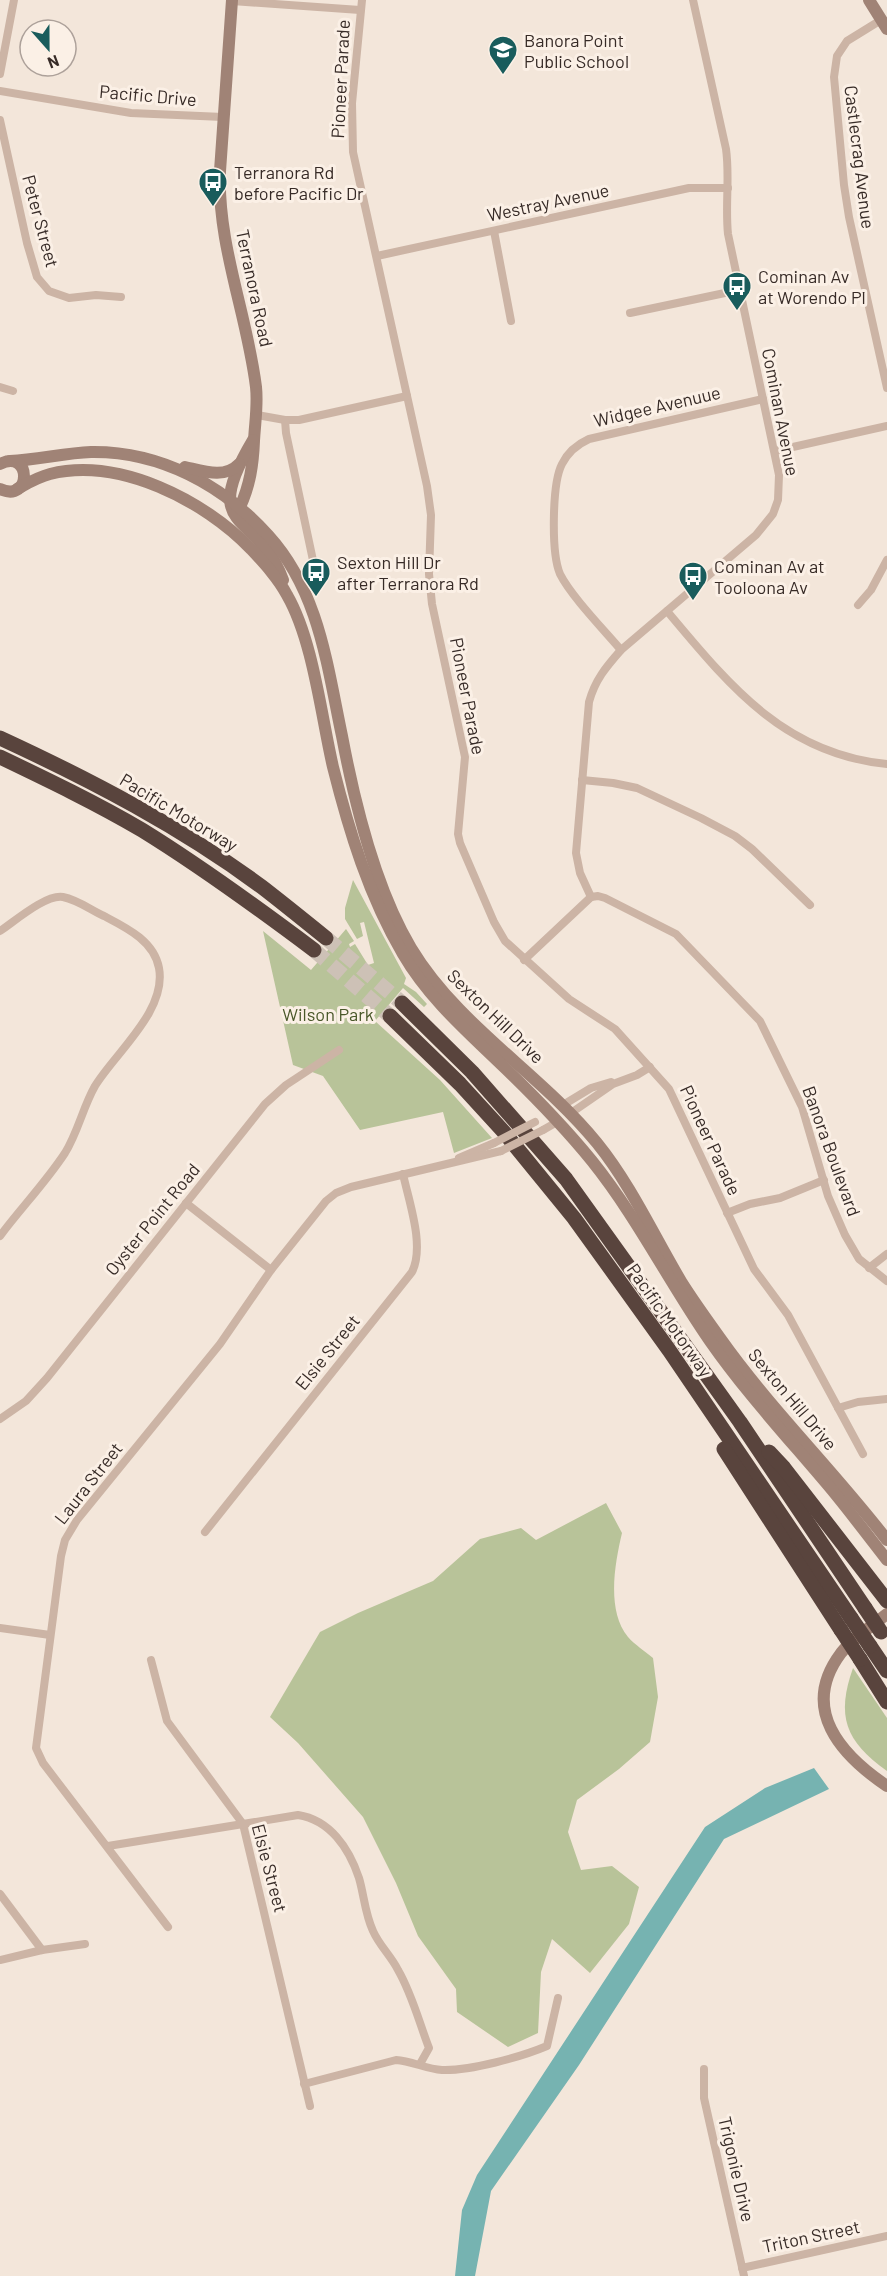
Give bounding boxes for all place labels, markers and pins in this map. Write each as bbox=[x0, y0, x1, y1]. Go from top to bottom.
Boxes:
place label: Banora Point Public School bbox=[524, 29, 629, 72]
school or university icon: Banora Point Public School bbox=[487, 34, 519, 76]
place label: Terranora Rd before Pacific Dr bbox=[234, 161, 364, 204]
bus stop icon: Terranora Rd before Pacific Dr bbox=[197, 166, 229, 208]
place label: Cominan Av at Worendo Pl bbox=[758, 265, 866, 308]
bus stop icon: Cominan Av at Worendo Pl bbox=[721, 270, 753, 312]
place label: Sexton Hill Dr after Terranora Rd bbox=[337, 551, 479, 594]
place label: Cominan Av at Tooloona Av bbox=[714, 555, 825, 598]
bus stop icon: Sexton Hill Dr after Terranora Rd bbox=[300, 556, 332, 598]
bus stop icon: Cominan Av at Tooloona Av bbox=[677, 560, 709, 602]

